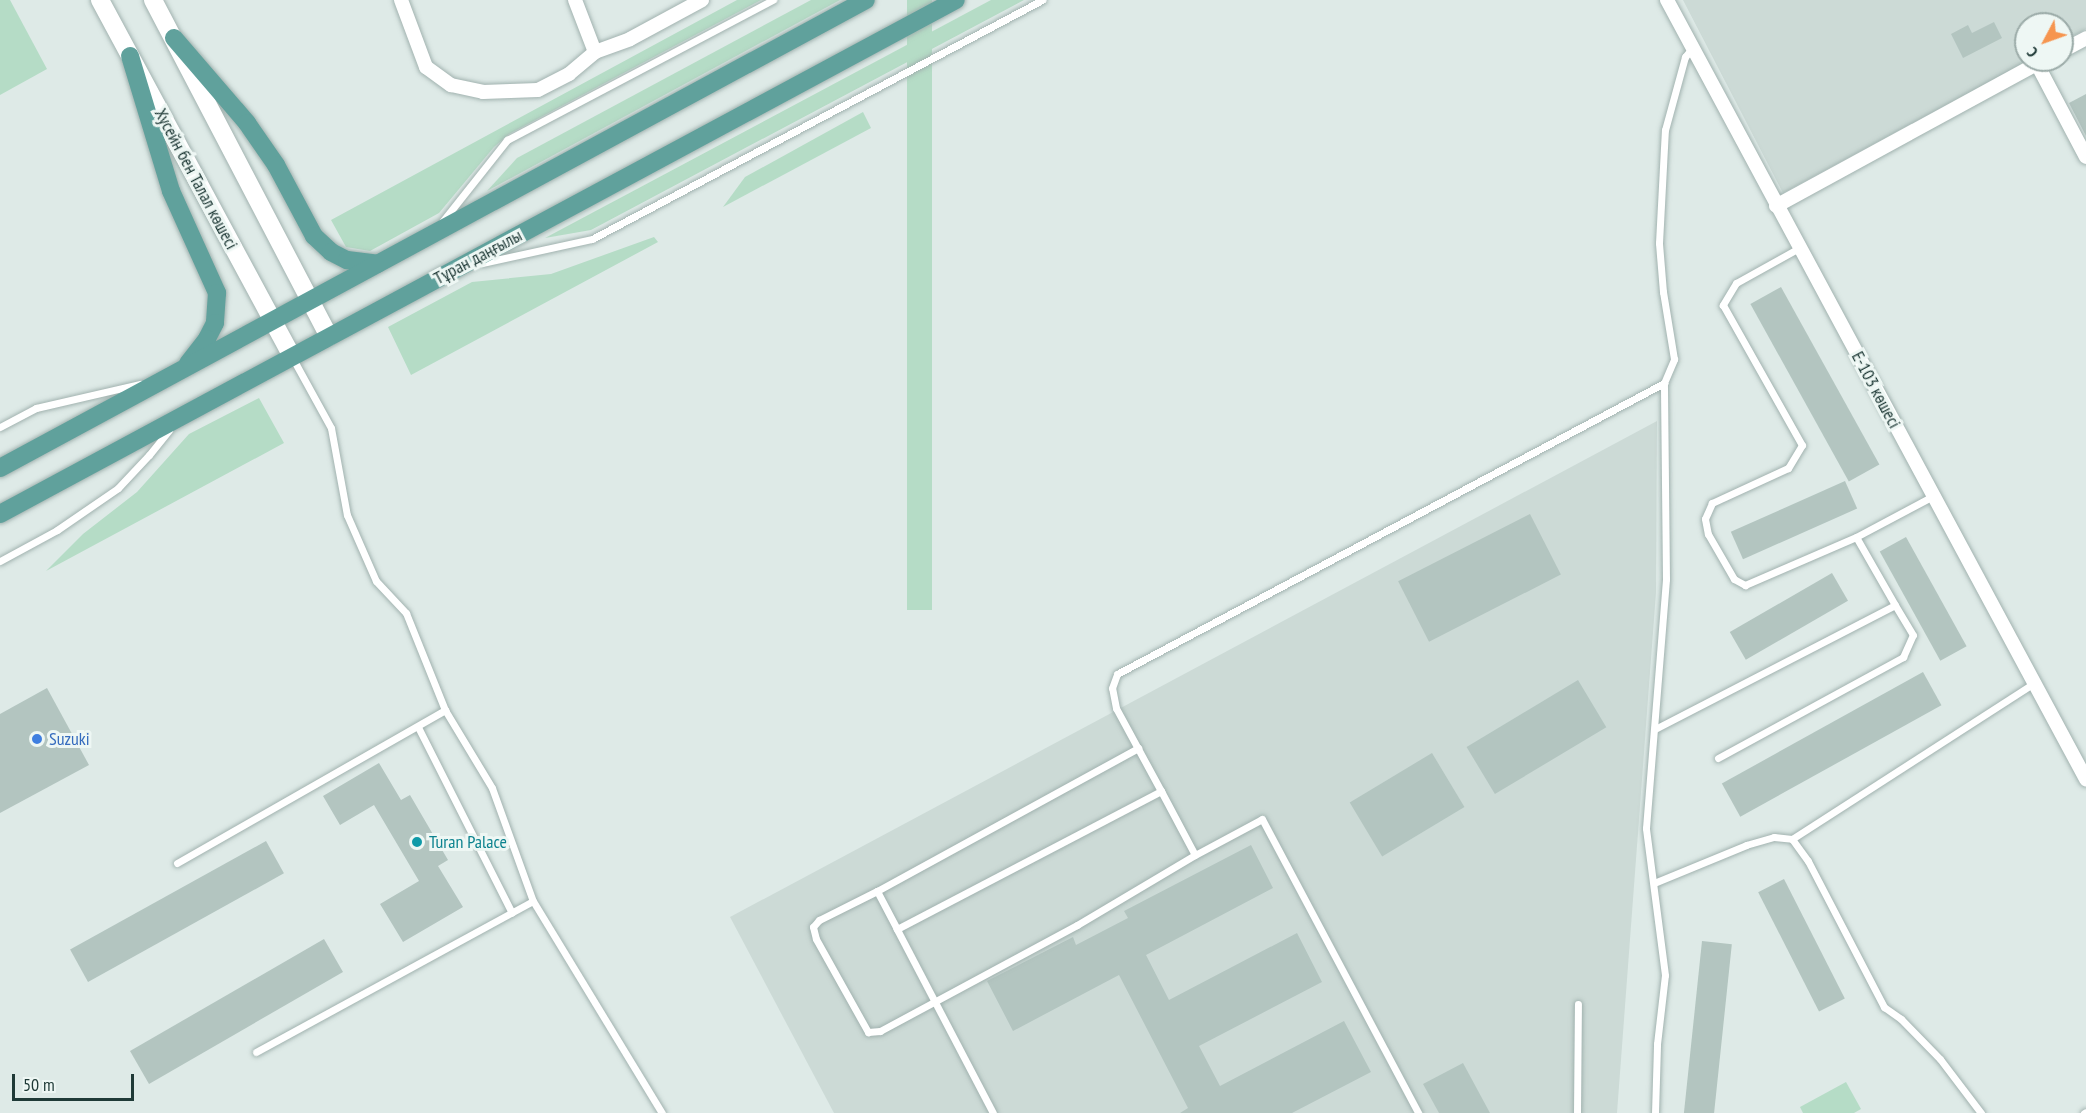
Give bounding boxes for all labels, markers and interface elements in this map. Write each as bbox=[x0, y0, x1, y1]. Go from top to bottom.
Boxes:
north arrow bbox=[2014, 12, 2074, 72]
text: С bbox=[2022, 43, 2042, 62]
street label: Хусейн бен Талал көшесі bbox=[150, 105, 242, 253]
street label: Тұран даңғылы bbox=[430, 225, 526, 289]
street label: Е-103 көшесі bbox=[1847, 348, 1905, 432]
place label: Suzuki bbox=[49, 728, 90, 750]
marker: Suzuki bbox=[30, 732, 44, 746]
place label: Turan Palace bbox=[429, 831, 507, 853]
marker: Turan Palace bbox=[410, 835, 424, 849]
scale bar bbox=[15, 1062, 136, 1100]
text: 50 m bbox=[23, 1073, 55, 1096]

